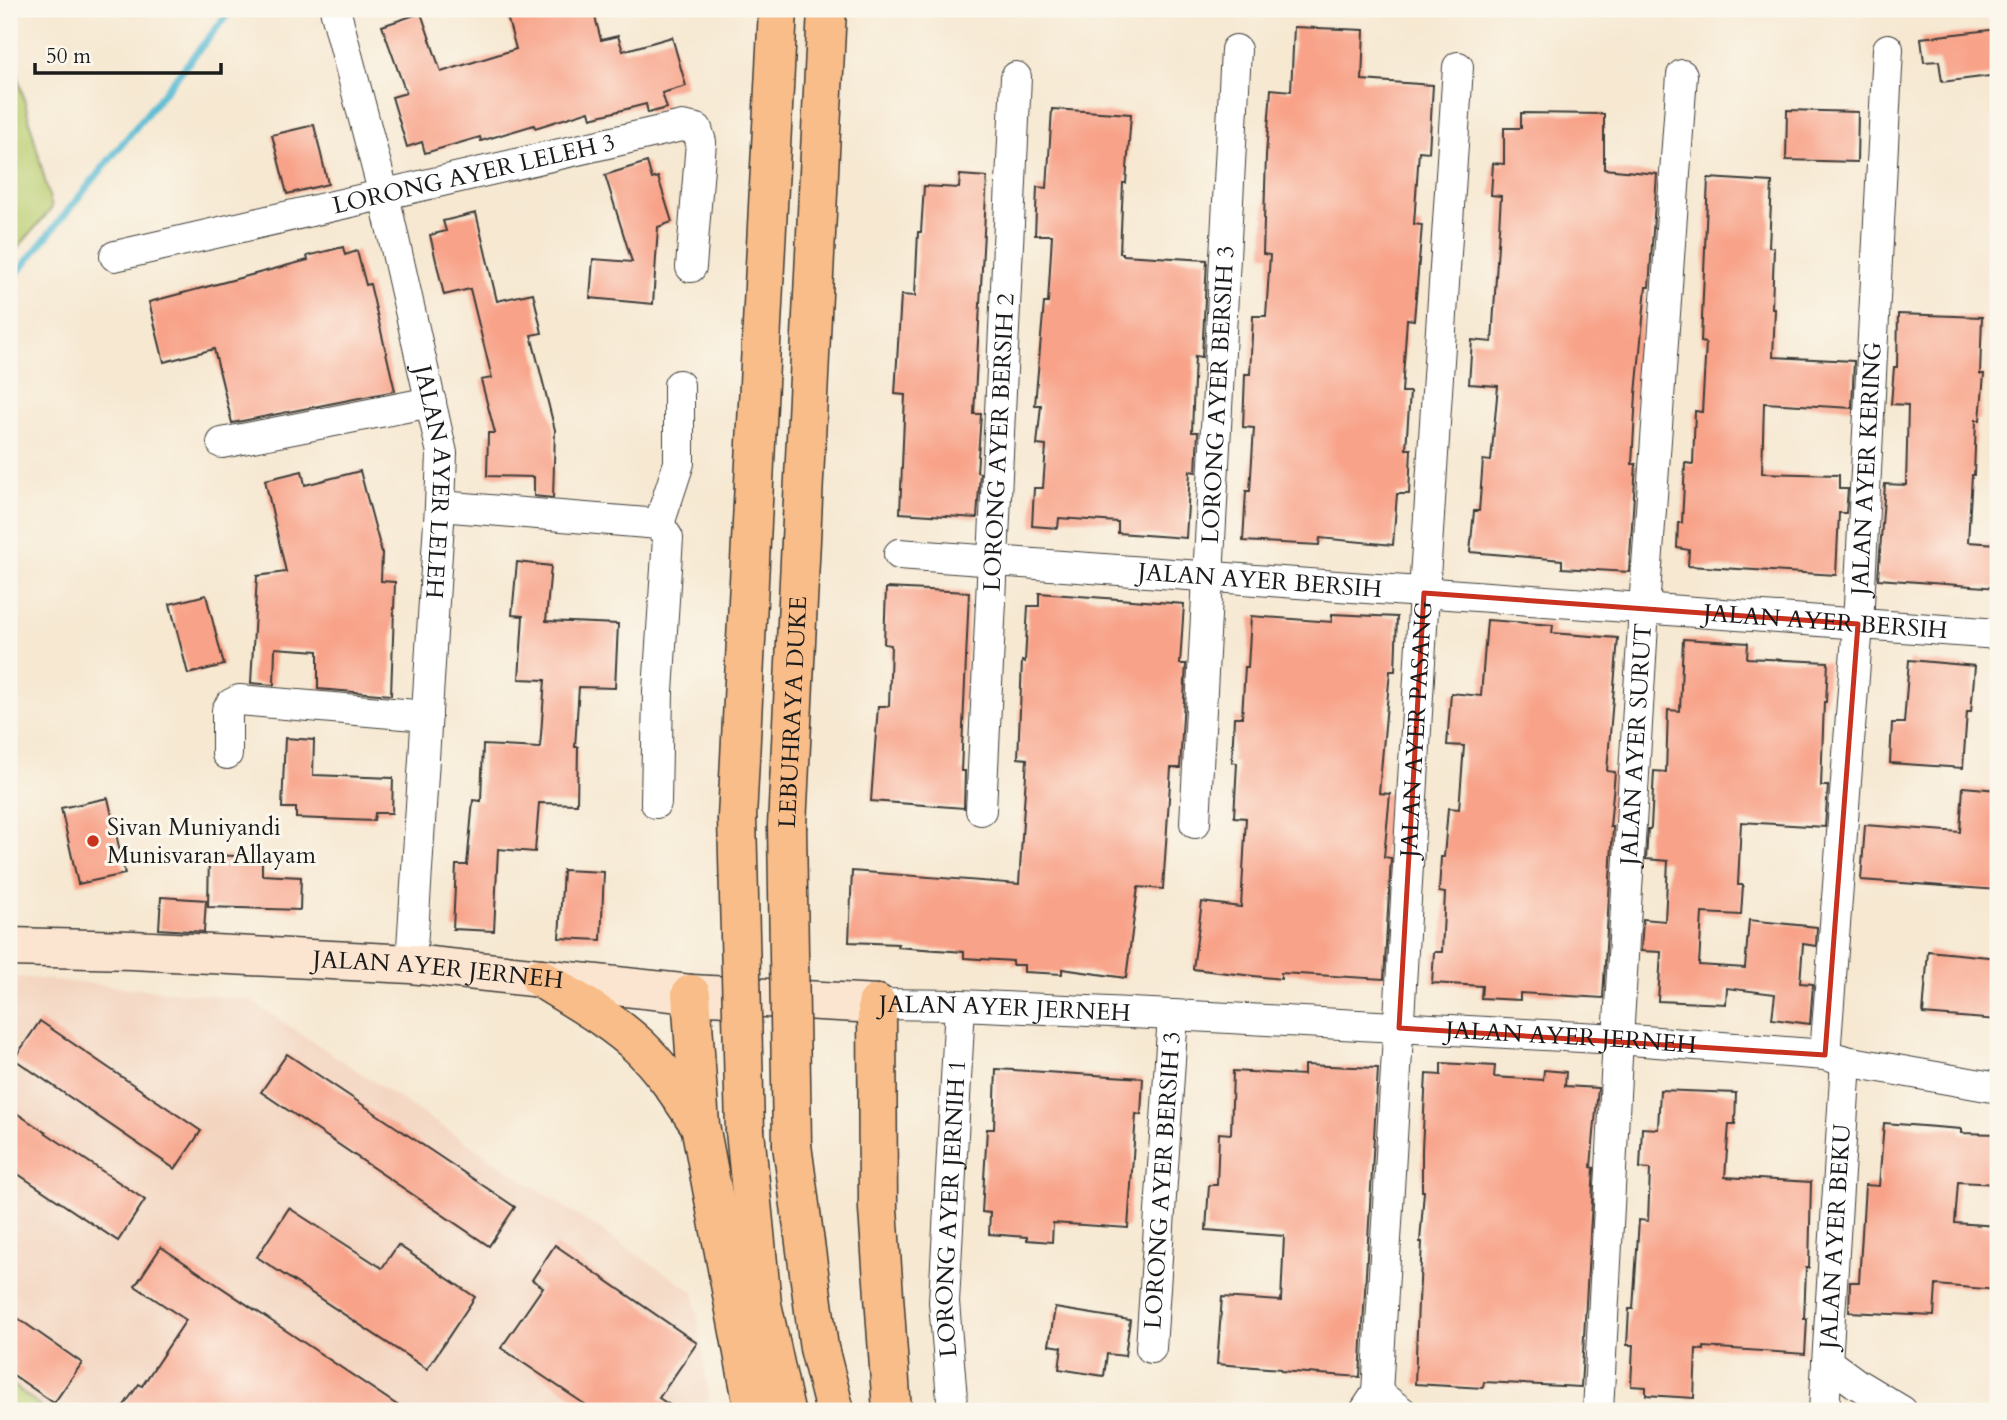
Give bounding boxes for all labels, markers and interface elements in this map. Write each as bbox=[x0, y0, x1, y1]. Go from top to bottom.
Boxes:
scale bar bbox=[35, 32, 220, 76]
text: 50 m bbox=[46, 42, 91, 71]
street label: LORONG AYER LELEH 3 bbox=[329, 126, 618, 223]
street label: LORONG AYER BERSIH 3 bbox=[1194, 245, 1243, 544]
street label: LORONG AYER BERSIH 2 bbox=[975, 293, 1023, 592]
street label: JALAN AYER KERING bbox=[1843, 341, 1890, 599]
street label: JALAN AYER LELEH bbox=[405, 359, 458, 600]
street label: JALAN AYER BERSIH bbox=[1134, 555, 1383, 606]
street label: LEBUHRAYA DUKE bbox=[771, 595, 815, 829]
street label: JALAN AYER BERSIH bbox=[1699, 596, 1949, 647]
street label: JALAN AYER PASANG bbox=[1392, 600, 1440, 861]
street label: JALAN AYER SURUT bbox=[1612, 622, 1660, 869]
place label: Sivan Muniyandi Munisvaran Allayam bbox=[107, 811, 317, 872]
marker: Sivan Muniyandi Munisvaran Allayam bbox=[85, 833, 101, 849]
street label: JALAN AYER JERNEH bbox=[309, 943, 565, 997]
street label: JALAN AYER JERNEH bbox=[876, 988, 1131, 1030]
street label: JALAN AYER JERNEH bbox=[1442, 1014, 1698, 1062]
street label: LORONG AYER BERSIH 3 bbox=[1136, 1030, 1189, 1330]
street label: LORONG AYER JERNIH 1 bbox=[928, 1059, 974, 1359]
street label: JALAN AYER BEKU bbox=[1812, 1123, 1859, 1353]

